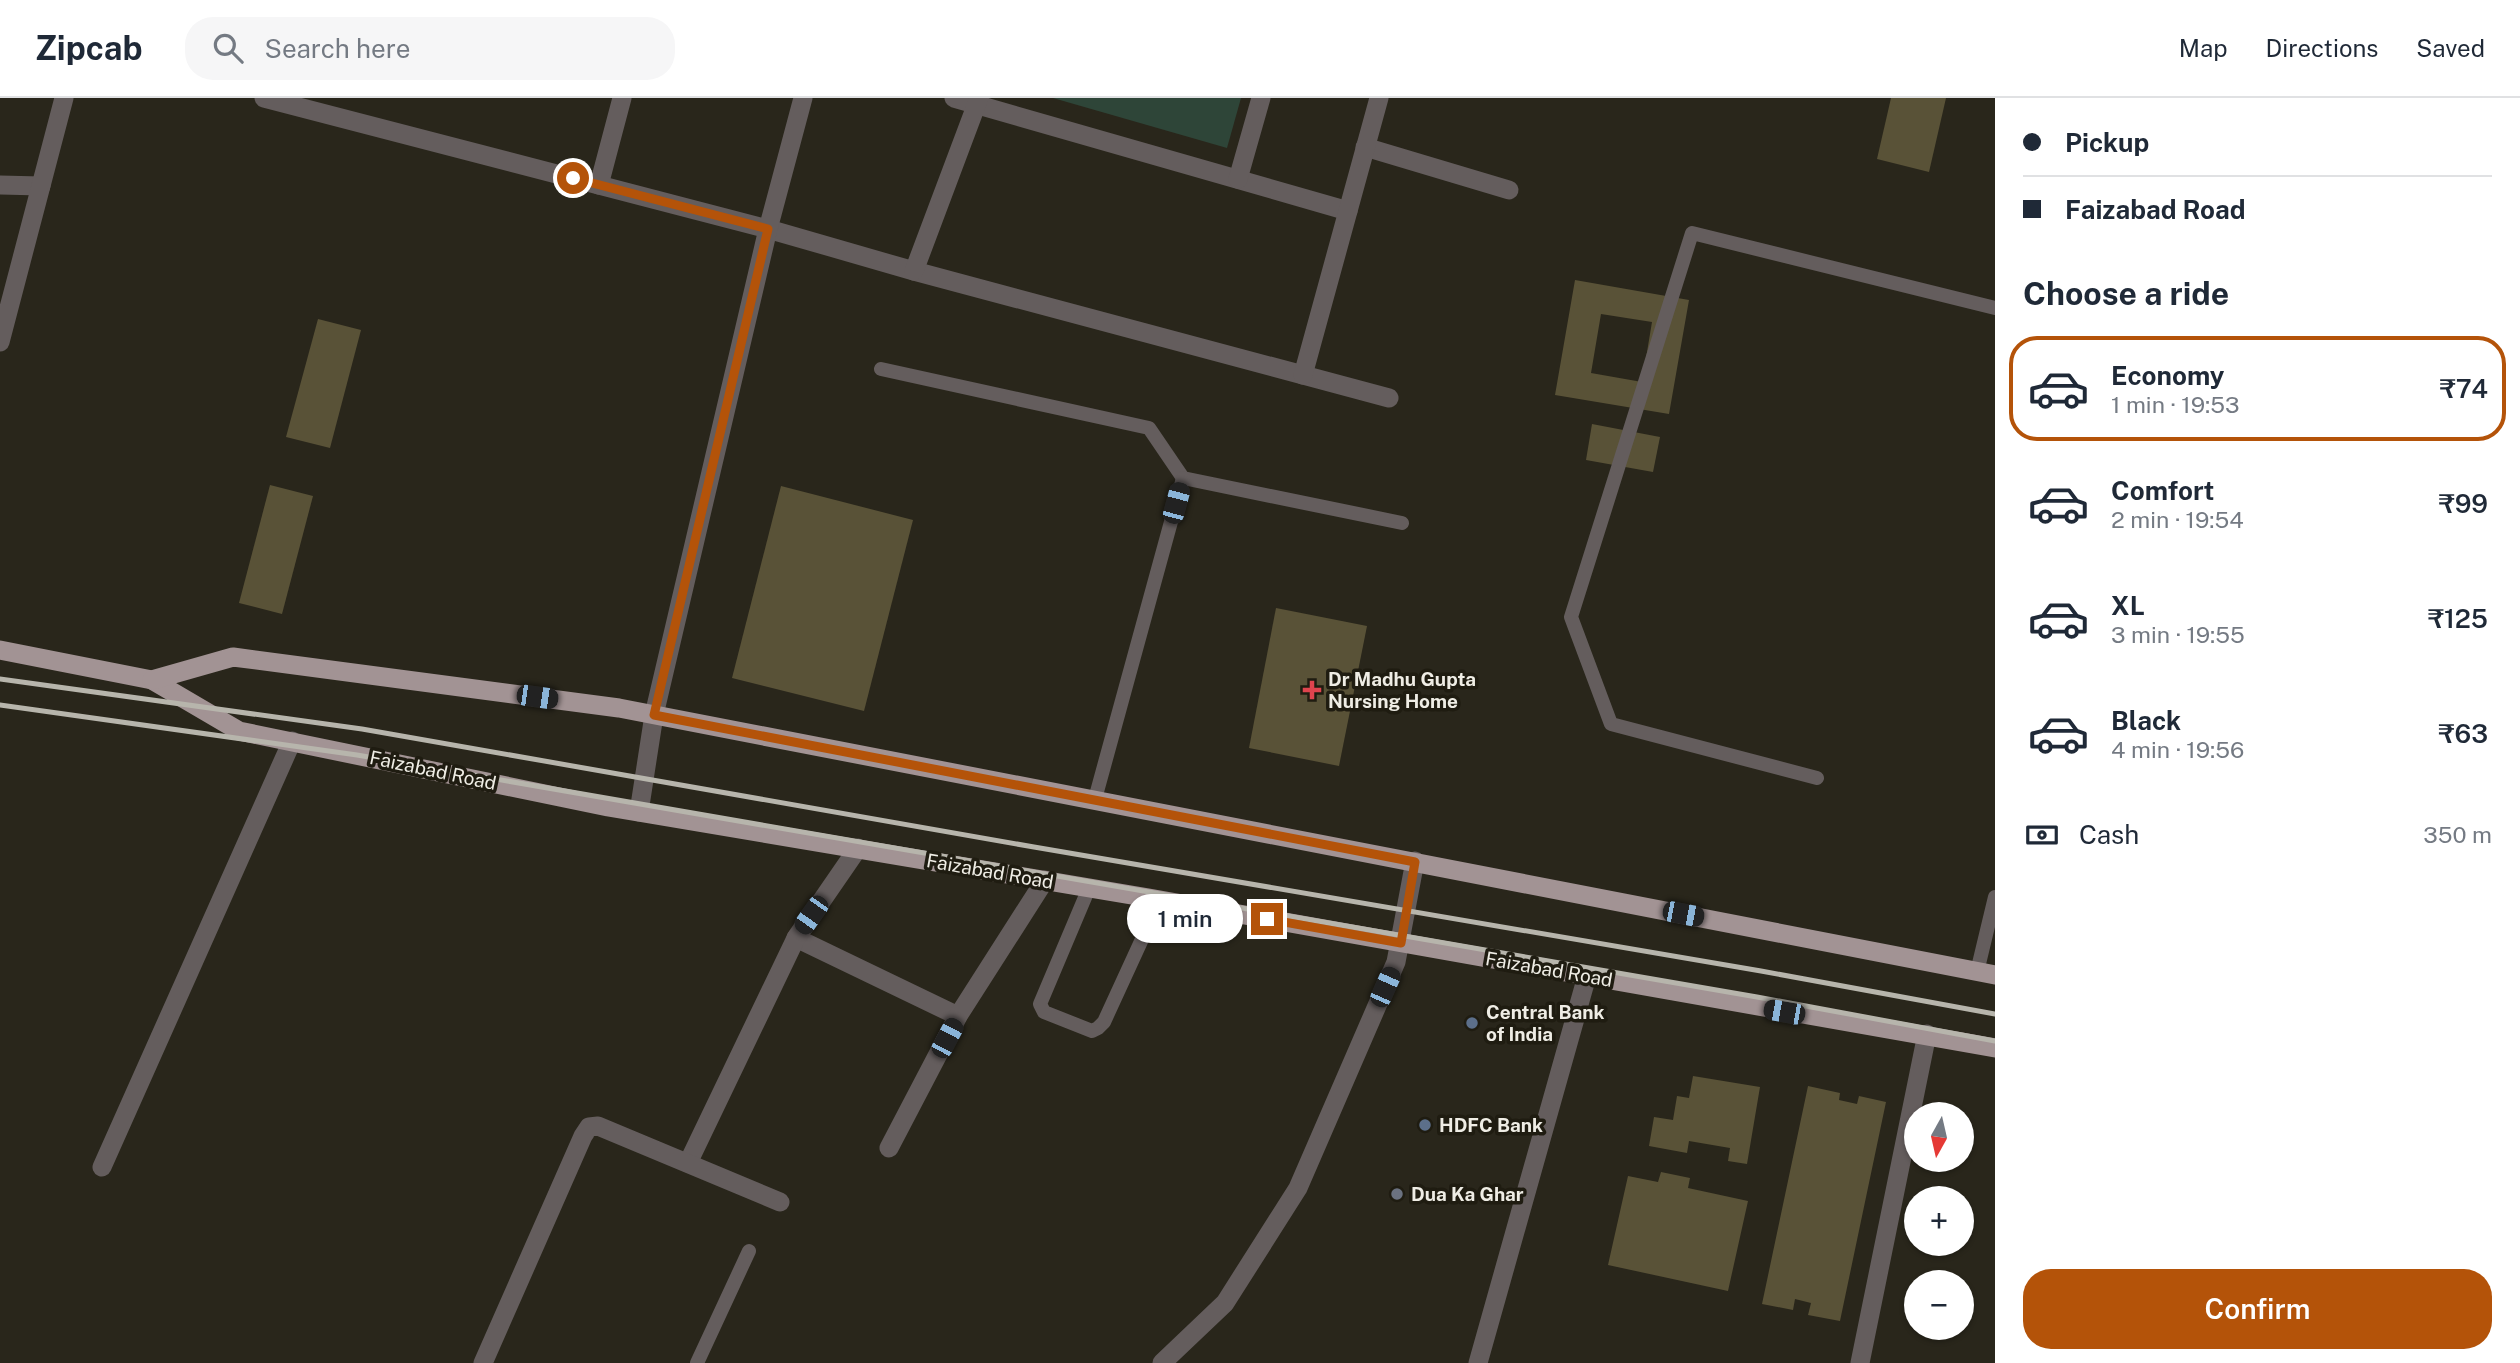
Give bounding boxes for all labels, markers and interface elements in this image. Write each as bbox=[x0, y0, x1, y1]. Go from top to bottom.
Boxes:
search box bbox=[185, 17, 675, 80]
text: Zipcab bbox=[35, 29, 143, 67]
icon: search bbox=[209, 29, 247, 67]
text: Search here bbox=[265, 33, 411, 64]
text: Map bbox=[2179, 34, 2228, 62]
text: Directions bbox=[2266, 34, 2378, 62]
text: Saved bbox=[2416, 34, 2485, 62]
text: Pickup bbox=[2065, 127, 2149, 158]
route start bbox=[557, 162, 589, 194]
text: Faizabad Road bbox=[2065, 194, 2245, 225]
text: Choose a ride bbox=[2023, 275, 2229, 312]
icon: car bbox=[2027, 357, 2090, 420]
text: Economy bbox=[2111, 360, 2224, 391]
text: ₹74 bbox=[2440, 373, 2488, 404]
text: 1 min · 19:53 bbox=[2111, 391, 2239, 418]
icon: car bbox=[2027, 472, 2090, 535]
text: Comfort bbox=[2111, 475, 2214, 506]
car bbox=[1161, 480, 1192, 526]
text: ₹99 bbox=[2439, 488, 2488, 519]
text: 2 min · 19:54 bbox=[2111, 506, 2244, 533]
icon: car bbox=[2027, 587, 2090, 650]
text: XL bbox=[2111, 590, 2145, 621]
text: ₹125 bbox=[2428, 603, 2488, 634]
text: 3 min · 19:55 bbox=[2111, 621, 2245, 648]
place label: Dr Madhu Gupta Nursing Home bbox=[1328, 668, 1476, 712]
marker: Dr Madhu Gupta Nursing Home bbox=[1302, 680, 1322, 700]
car bbox=[515, 684, 560, 710]
icon: car bbox=[2027, 702, 2090, 765]
text: Black bbox=[2111, 705, 2181, 736]
text: ₹63 bbox=[2439, 718, 2488, 749]
text: 4 min · 19:56 bbox=[2111, 736, 2244, 763]
street label: Faizabad Road bbox=[368, 746, 498, 794]
icon: cash bbox=[2023, 816, 2061, 854]
text: Cash bbox=[2079, 819, 2139, 850]
text: 350 m bbox=[2423, 821, 2492, 848]
street label: Faizabad Road bbox=[925, 849, 1055, 893]
car bbox=[791, 892, 832, 938]
callout: 1 min bbox=[1127, 894, 1242, 944]
car bbox=[1661, 900, 1706, 928]
route end bbox=[1251, 903, 1283, 935]
text: 1 min bbox=[1158, 905, 1212, 932]
street label: Faizabad Road bbox=[1484, 947, 1614, 991]
car bbox=[1367, 964, 1404, 1010]
car bbox=[1762, 998, 1807, 1026]
place label: Central Bank of India bbox=[1486, 1001, 1604, 1045]
car bbox=[928, 1015, 967, 1061]
marker: Central Bank of India bbox=[1464, 1015, 1480, 1031]
north arrow bbox=[1904, 1102, 1974, 1172]
map controls bbox=[1904, 1102, 1974, 1340]
place label: HDFC Bank bbox=[1439, 1114, 1543, 1136]
marker: HDFC Bank bbox=[1417, 1117, 1433, 1133]
place label: Dua Ka Ghar bbox=[1411, 1183, 1524, 1205]
marker: Dua Ka Ghar bbox=[1389, 1186, 1405, 1202]
button: + bbox=[1904, 1186, 1974, 1256]
button: Confirm bbox=[2023, 1269, 2492, 1349]
button: − bbox=[1904, 1270, 1974, 1340]

